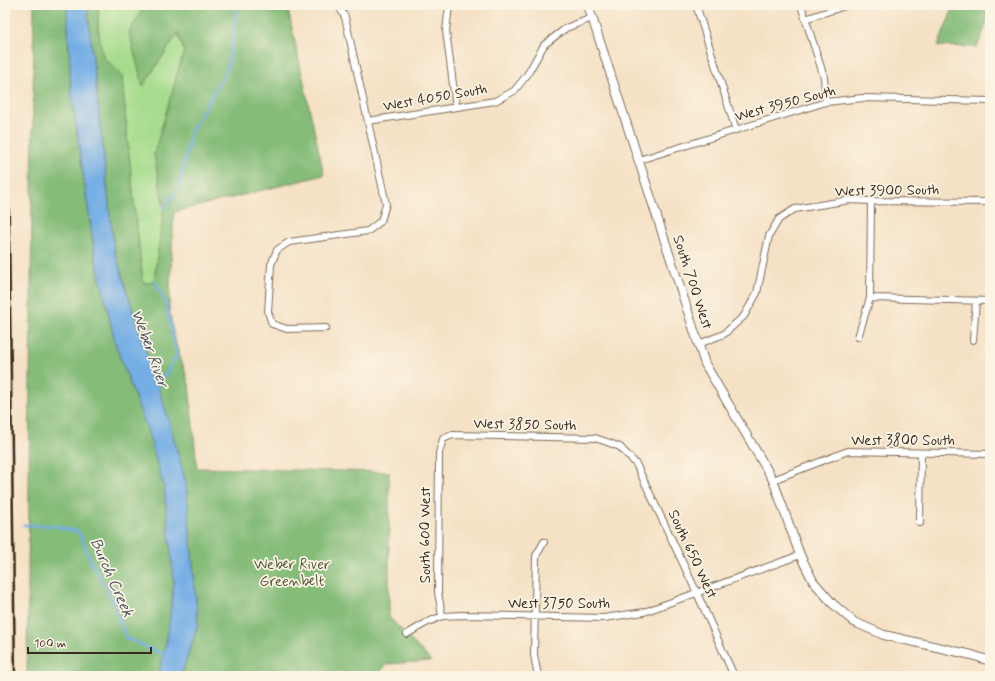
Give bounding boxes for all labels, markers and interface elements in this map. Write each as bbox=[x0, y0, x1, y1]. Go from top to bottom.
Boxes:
street label: West 4050 South bbox=[382, 79, 489, 117]
street label: West 3950 South bbox=[732, 81, 838, 127]
street label: West 3900 South bbox=[835, 180, 939, 202]
street label: South 700 West bbox=[667, 233, 717, 333]
water label: Weber River bbox=[126, 307, 174, 393]
street label: West 3850 South bbox=[473, 414, 577, 436]
street label: West 3800 South bbox=[851, 431, 955, 451]
street label: South 600 West bbox=[416, 486, 436, 583]
street label: South 650 West bbox=[663, 507, 722, 603]
water label: Burch Creek bbox=[85, 535, 138, 621]
park label: Weber River Greenbelt bbox=[254, 555, 330, 592]
street label: West 3750 South bbox=[508, 594, 610, 614]
scale bar bbox=[28, 629, 151, 655]
text: 100 m bbox=[34, 636, 66, 652]

